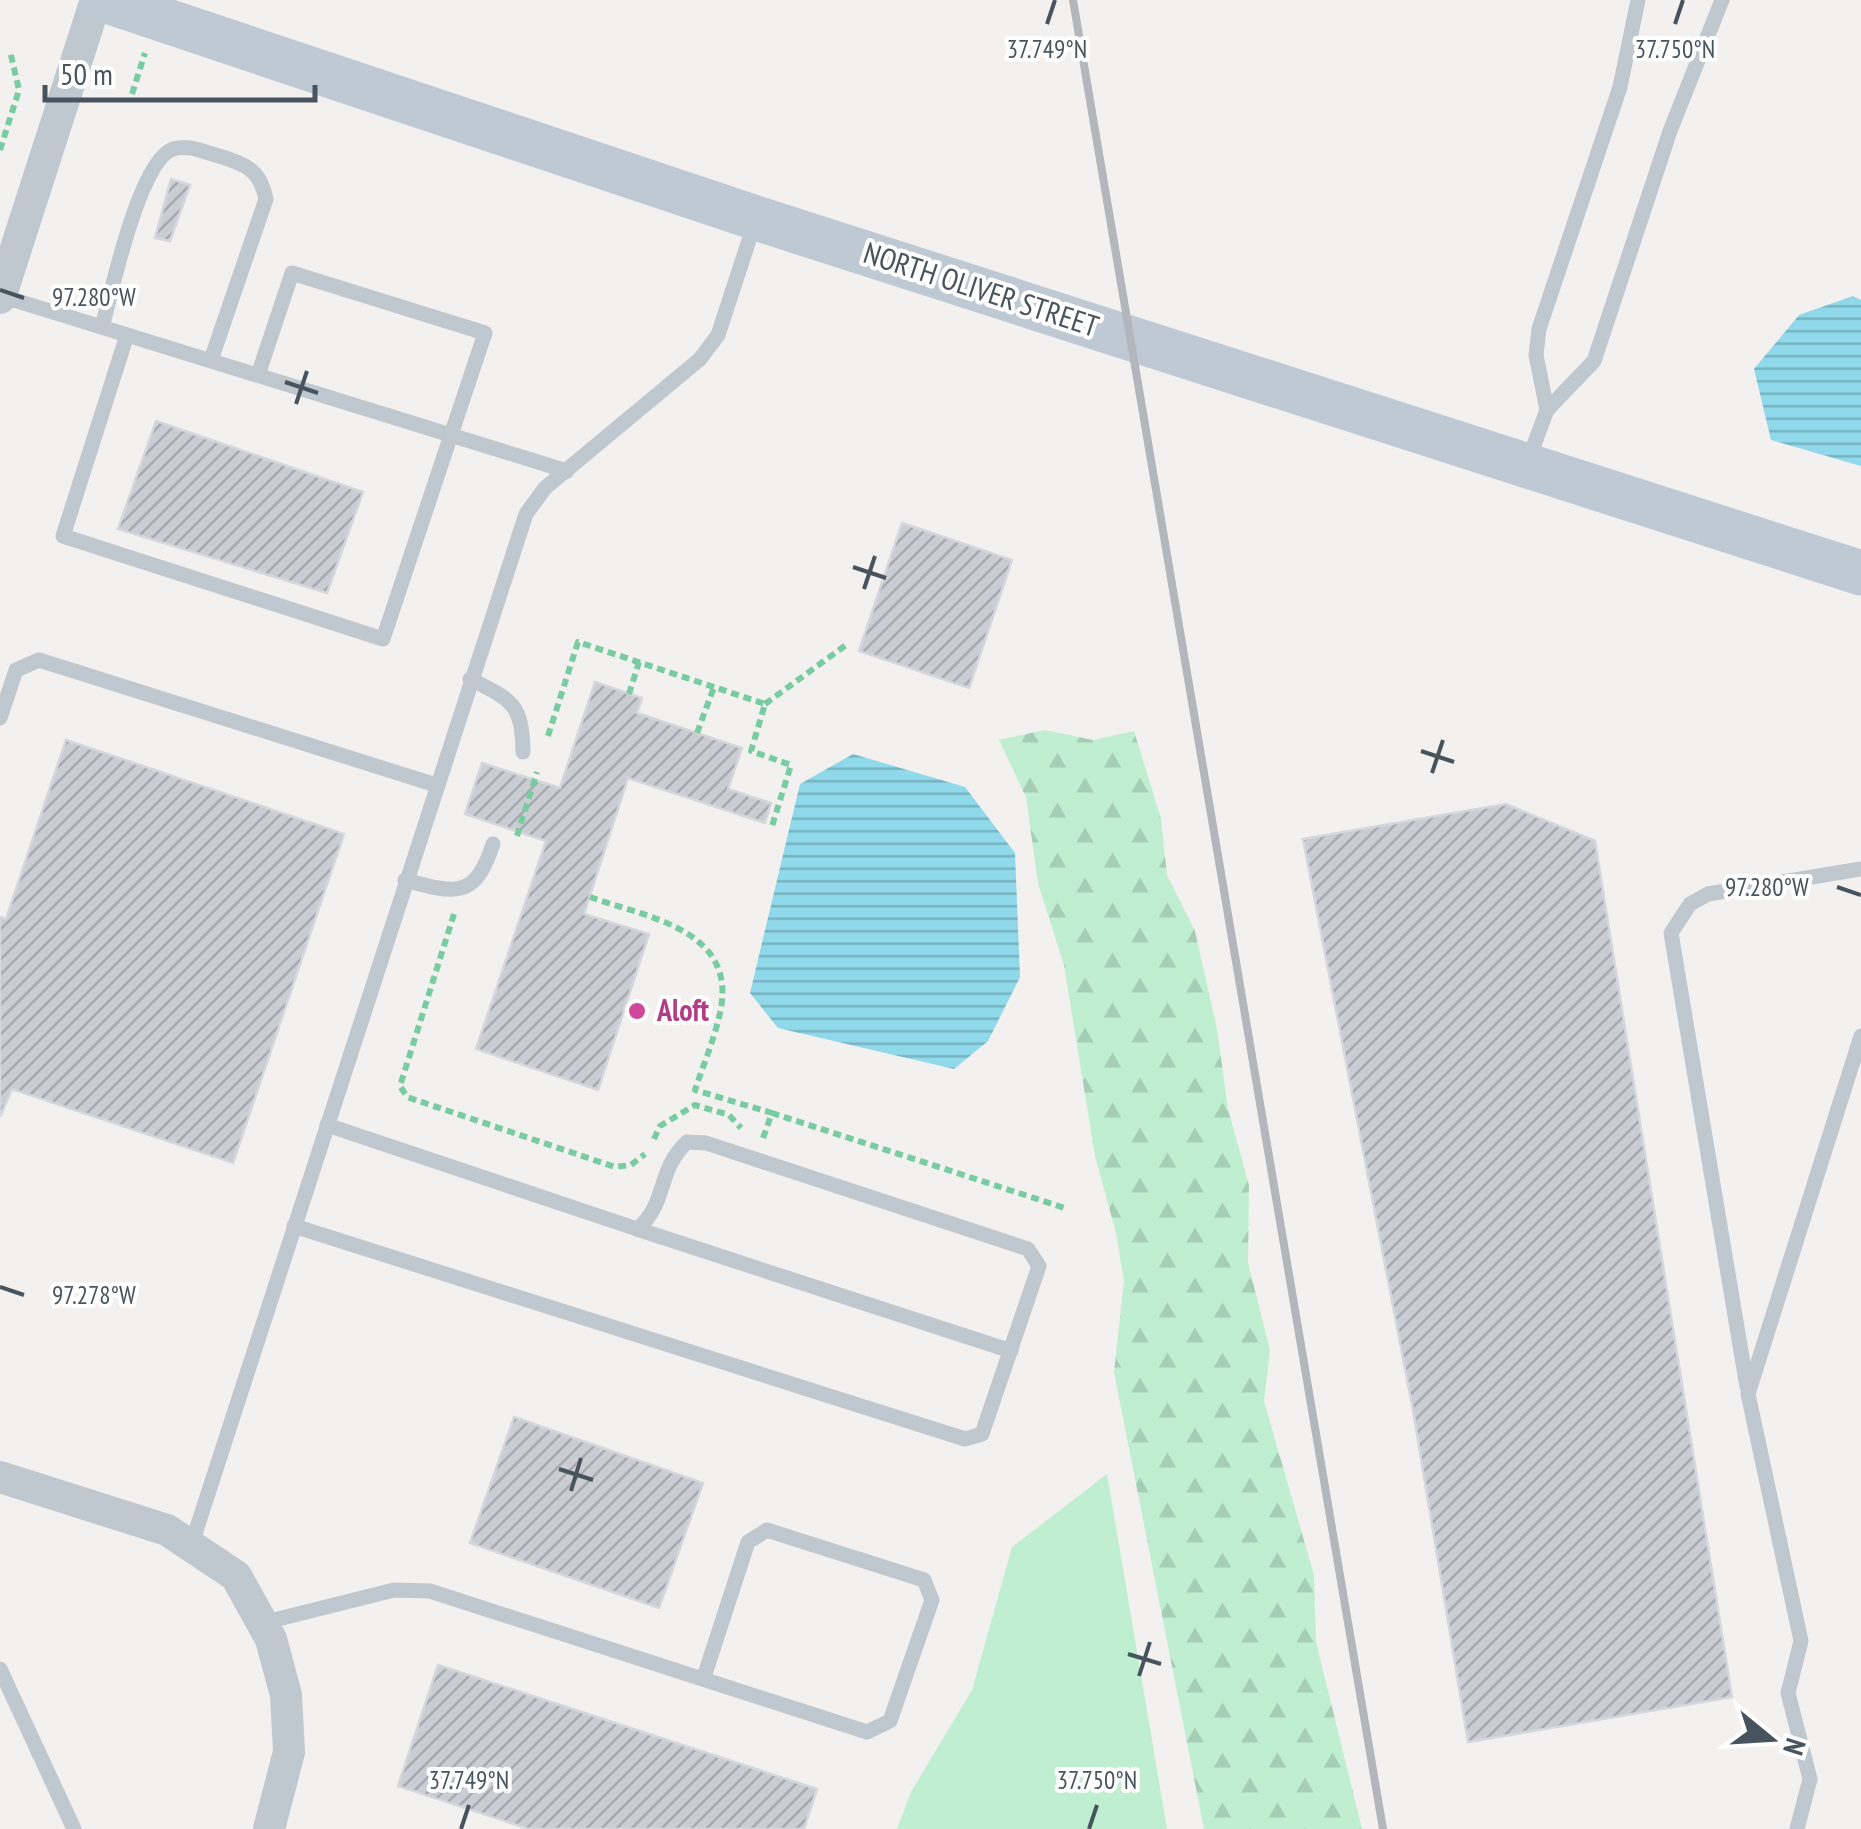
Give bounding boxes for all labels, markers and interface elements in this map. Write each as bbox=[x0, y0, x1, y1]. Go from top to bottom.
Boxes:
text: 37.749°N bbox=[1007, 33, 1087, 65]
text: 37.750°N bbox=[1635, 33, 1715, 65]
scale bar bbox=[45, 40, 315, 102]
text: 50 m bbox=[60, 54, 113, 93]
street label: NORTH OLIVER STREET bbox=[859, 232, 1104, 345]
text: 97.280°W bbox=[52, 281, 136, 313]
text: 97.280°W bbox=[1725, 871, 1809, 903]
place label: Aloft bbox=[656, 990, 709, 1029]
marker: Aloft bbox=[626, 1000, 648, 1022]
text: 97.278°W bbox=[52, 1279, 136, 1311]
north arrow bbox=[1721, 1689, 1821, 1789]
text: N bbox=[1775, 1734, 1815, 1760]
text: 37.749°N bbox=[429, 1764, 509, 1796]
text: 37.750°N bbox=[1057, 1764, 1137, 1796]

